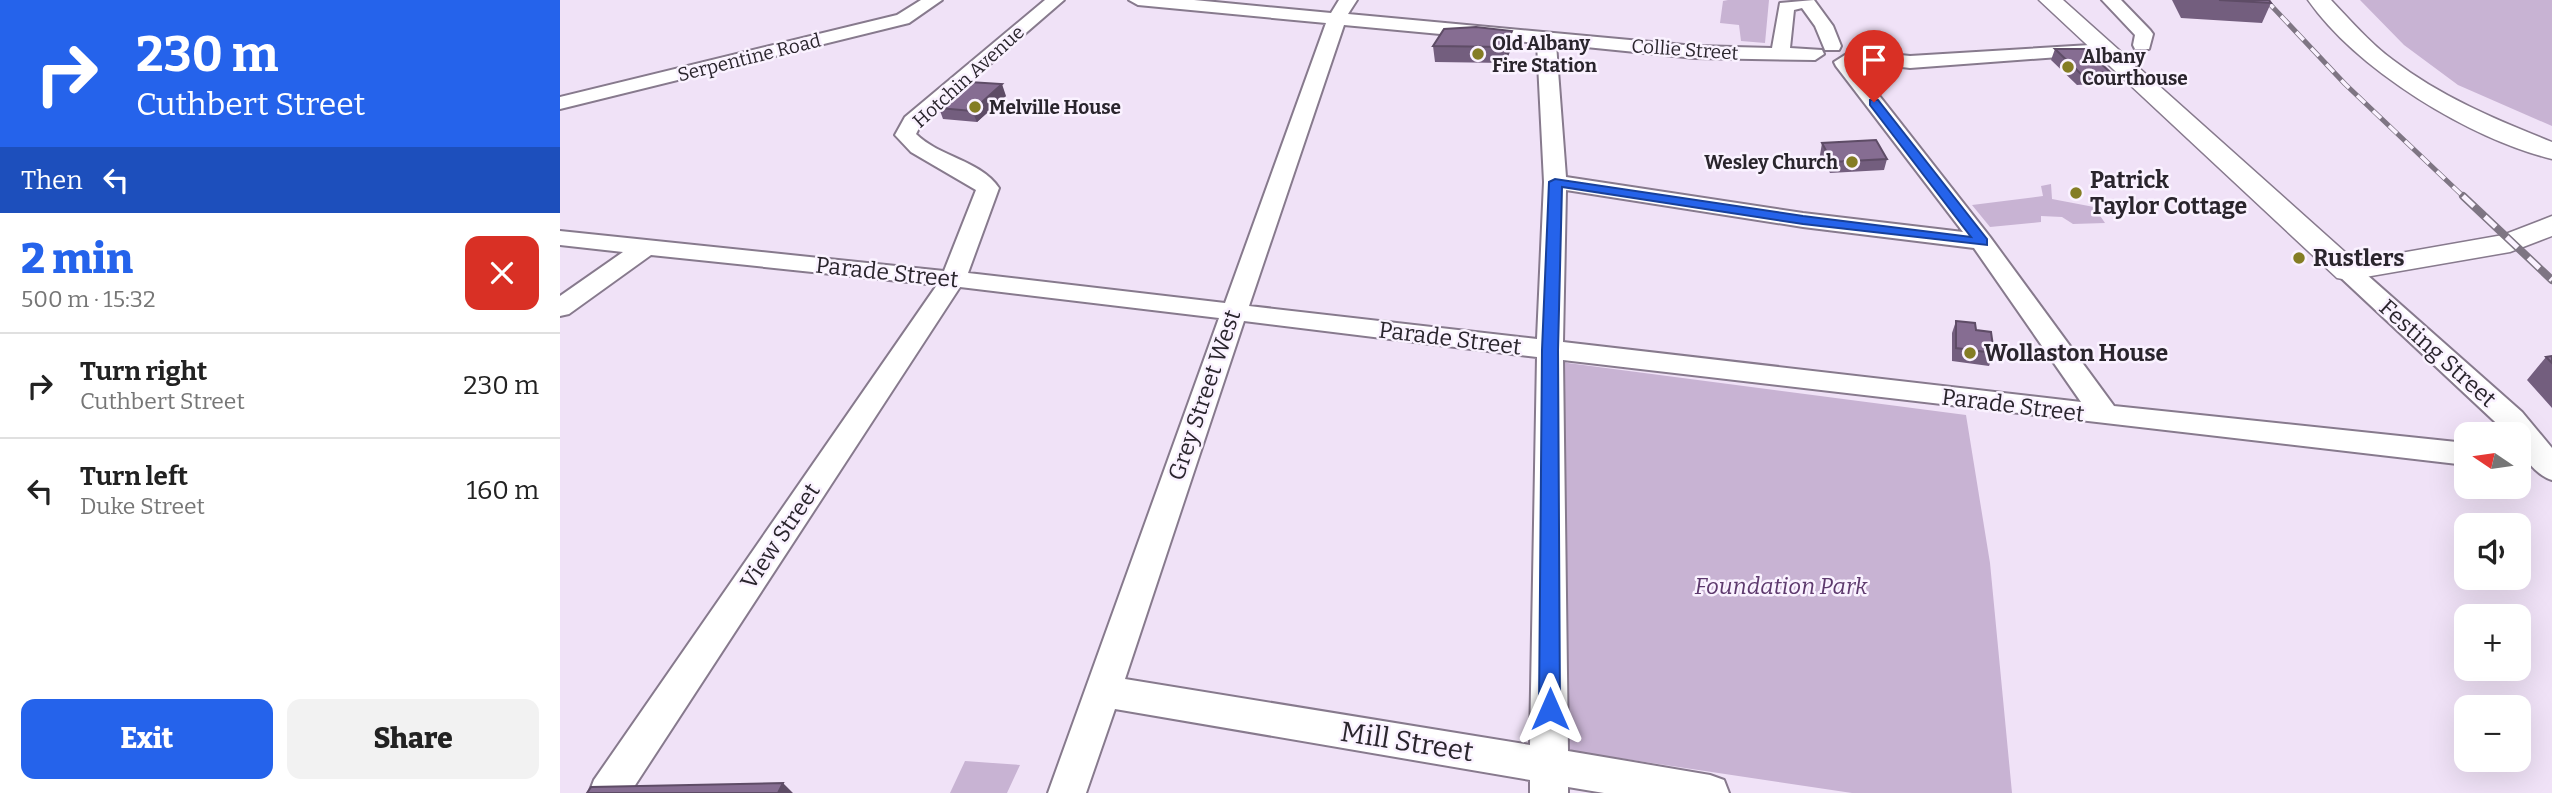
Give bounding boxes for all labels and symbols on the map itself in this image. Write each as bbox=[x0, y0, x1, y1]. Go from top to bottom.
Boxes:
street label: Hotchin Avenue bbox=[908, 20, 1029, 132]
street label: Serpentine Road bbox=[675, 29, 823, 86]
pin bbox=[1844, 30, 1904, 102]
place label: Old Albany Fire Station bbox=[1492, 32, 1598, 77]
street label: Collie Street bbox=[1631, 34, 1739, 65]
place label: Albany Courthouse bbox=[2082, 45, 2188, 90]
marker: Old Albany Fire Station bbox=[1470, 46, 1486, 62]
marker: Albany Courthouse bbox=[2060, 59, 2076, 75]
place label: Melville House bbox=[989, 96, 1121, 119]
marker: Melville House bbox=[967, 99, 983, 115]
place label: Wesley Church bbox=[1704, 151, 1838, 174]
marker: Wesley Church bbox=[1844, 154, 1860, 170]
place label: Patrick Taylor Cottage bbox=[2090, 166, 2247, 220]
marker: Patrick Taylor Cottage bbox=[2068, 185, 2084, 201]
place label: Rustlers bbox=[2313, 244, 2405, 272]
marker: Rustlers bbox=[2291, 250, 2307, 266]
street label: Parade Street bbox=[814, 251, 960, 293]
street label: Festing Street bbox=[2374, 293, 2502, 413]
street label: Grey Street West bbox=[1162, 306, 1246, 484]
street label: Parade Street bbox=[1377, 315, 1523, 361]
place label: Wollaston House bbox=[1984, 339, 2168, 367]
marker: Wollaston House bbox=[1962, 345, 1978, 361]
street label: Parade Street bbox=[1940, 382, 2086, 428]
north arrow bbox=[2454, 422, 2530, 499]
street label: View Street bbox=[734, 478, 826, 594]
park label: Foundation Park bbox=[1694, 572, 1868, 600]
position arrow bbox=[1513, 672, 1587, 746]
street label: Mill Street bbox=[1338, 715, 1476, 768]

